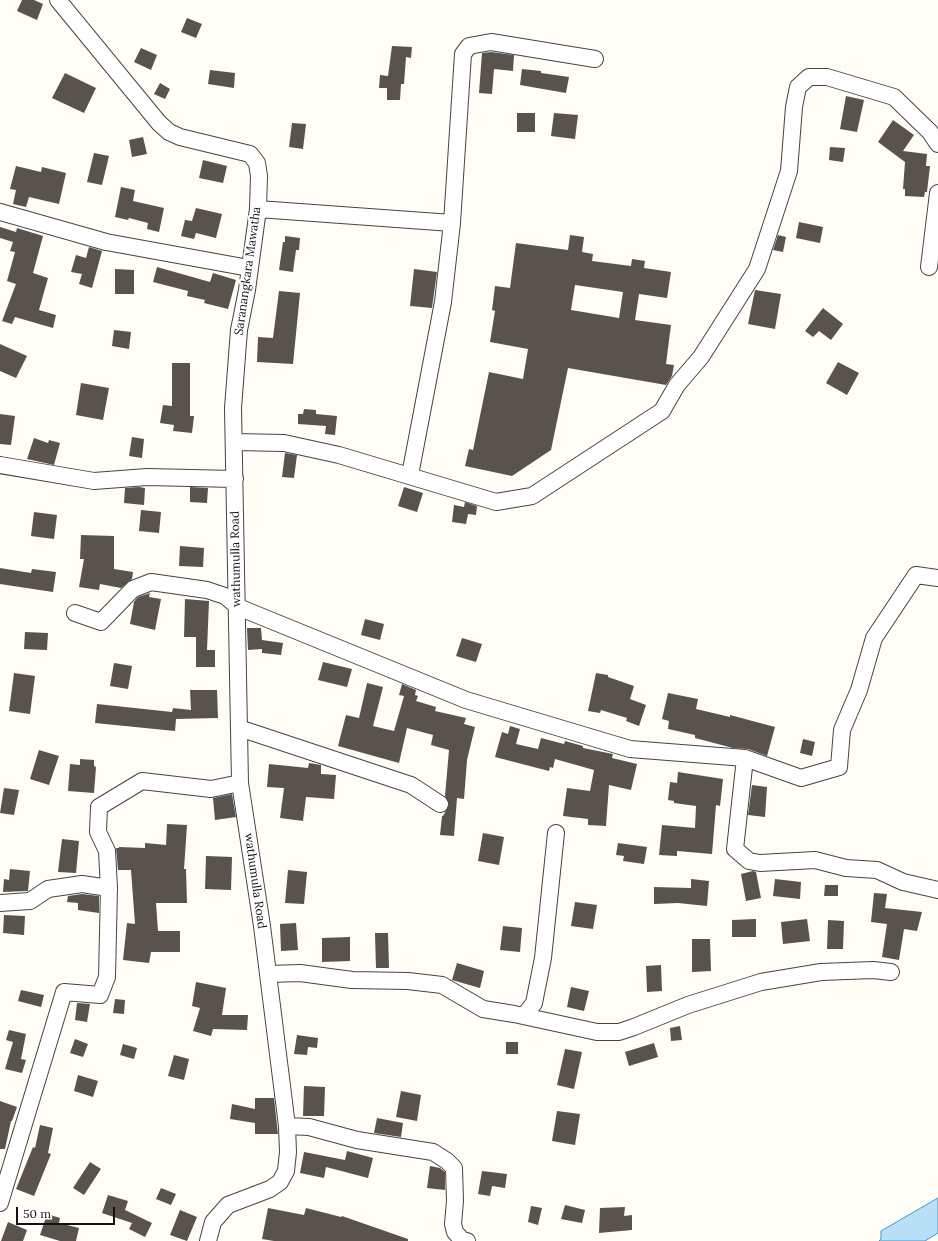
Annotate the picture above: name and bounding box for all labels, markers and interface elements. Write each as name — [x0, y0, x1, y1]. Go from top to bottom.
street label: Saranangkara Mawatha — [232, 206, 264, 336]
street label: wathumulla Road — [228, 511, 244, 607]
street label: wathumulla Road — [241, 832, 269, 930]
scale bar — [18, 1199, 117, 1225]
text: 50 m — [23, 1206, 51, 1221]

